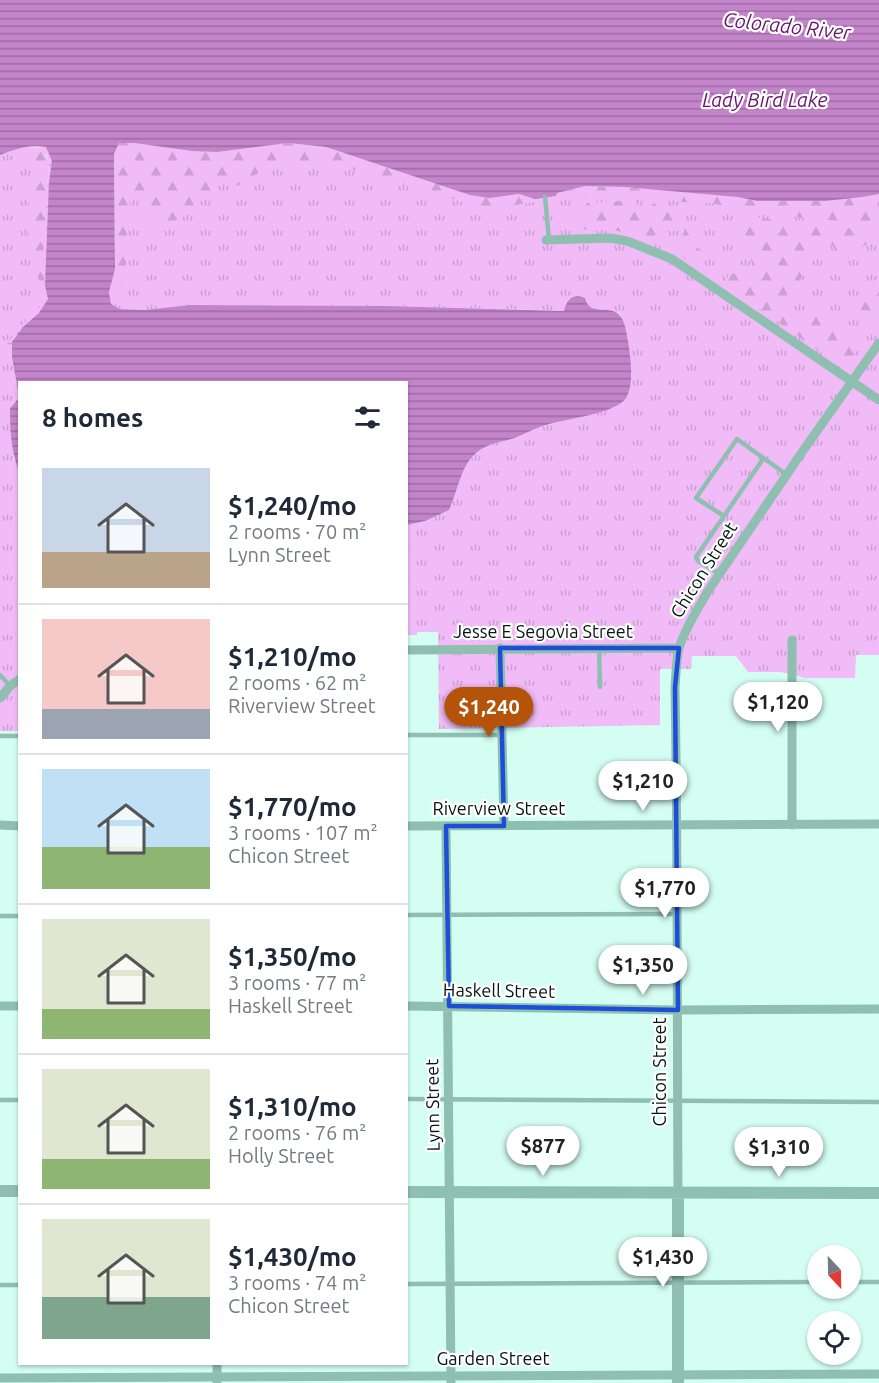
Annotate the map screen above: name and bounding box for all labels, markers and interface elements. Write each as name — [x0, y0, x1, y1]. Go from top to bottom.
water label: Colorado River — [722, 7, 853, 44]
water label: Lady Bird Lake — [702, 88, 828, 111]
icon: filters — [351, 401, 384, 434]
text: 8 homes — [42, 403, 143, 432]
text: $1,240/mo — [228, 491, 357, 520]
icon: home — [90, 492, 162, 564]
street label: Chicon Street — [666, 518, 741, 621]
text: 2 rooms · 70 m² — [228, 520, 366, 543]
text: Lynn Street — [228, 543, 331, 566]
street label: Jesse E Segovia Street — [453, 621, 633, 641]
text: $1,210/mo — [228, 642, 357, 671]
icon: home — [90, 643, 162, 715]
text: 2 rooms · 62 m² — [228, 671, 366, 694]
pin: $1,120 — [729, 682, 827, 733]
pin: $1,240 — [440, 687, 538, 738]
text: $1,120 — [747, 690, 809, 713]
text: Riverview Street — [228, 694, 376, 717]
text: $1,240 — [458, 695, 520, 718]
pin: $1,210 — [594, 761, 692, 812]
text: $1,210 — [612, 769, 674, 792]
text: $1,770/mo — [228, 792, 357, 821]
icon: home — [90, 793, 162, 865]
street label: Riverview Street — [433, 798, 565, 818]
text: 3 rooms · 107 m² — [228, 821, 378, 844]
text: Chicon Street — [228, 844, 349, 867]
pin: $1,770 — [616, 868, 714, 919]
text: $1,770 — [634, 876, 696, 899]
text: $1,350/mo — [228, 942, 357, 971]
icon: home — [90, 943, 162, 1015]
pin: $1,350 — [594, 945, 692, 996]
text: $1,350 — [612, 953, 674, 976]
text: 3 rooms · 77 m² — [228, 971, 366, 994]
street label: Haskell Street — [443, 979, 555, 1001]
text: Haskell Street — [228, 994, 353, 1017]
street label: Chicon Street — [649, 1017, 669, 1127]
street label: Lynn Street — [421, 1059, 443, 1151]
text: $1,310/mo — [228, 1092, 357, 1121]
icon: home — [90, 1093, 162, 1165]
text: 2 rooms · 76 m² — [228, 1121, 366, 1144]
pin: $877 — [507, 1126, 579, 1177]
pin: $1,310 — [730, 1127, 828, 1178]
text: $877 — [520, 1134, 566, 1157]
text: $1,310 — [748, 1135, 810, 1158]
text: Holly Street — [228, 1144, 334, 1167]
pin: $1,430 — [614, 1237, 712, 1288]
text: $1,430/mo — [228, 1242, 357, 1271]
icon: home — [90, 1243, 162, 1315]
text: $1,430 — [632, 1245, 694, 1268]
north arrow — [807, 1245, 861, 1299]
map controls — [807, 1245, 861, 1365]
text: 3 rooms · 74 m² — [228, 1271, 366, 1294]
text: Chicon Street — [228, 1294, 349, 1317]
button: locate — [807, 1311, 861, 1365]
street label: Garden Street — [436, 1348, 550, 1368]

